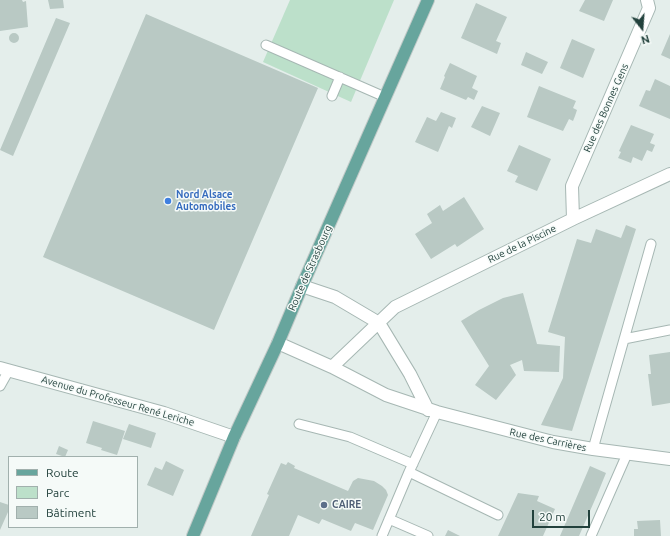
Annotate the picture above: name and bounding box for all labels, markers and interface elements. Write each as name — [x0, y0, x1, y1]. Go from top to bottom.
north arrow — [622, 8, 662, 48]
text: N — [640, 33, 651, 46]
street label: Rue des Bonnes Gens — [581, 62, 631, 154]
place label: Nord Alsace Automobiles — [176, 189, 236, 212]
marker: Nord Alsace Automobiles — [163, 196, 173, 206]
street label: Rue de la Piscine — [486, 222, 558, 266]
street label: Route de Strasbourg — [286, 223, 334, 313]
street label: Avenue du Professeur René Leriche — [40, 373, 196, 429]
street label: Rue des Carrières — [509, 426, 587, 454]
legend — [8, 456, 138, 528]
text: Route — [46, 466, 79, 479]
text: Parc — [46, 486, 69, 499]
place label: CAIRE — [332, 499, 361, 511]
marker: CAIRE — [319, 500, 329, 510]
scale bar — [534, 502, 592, 528]
text: Bâtiment — [46, 506, 96, 519]
text: 20 m — [539, 510, 566, 523]

